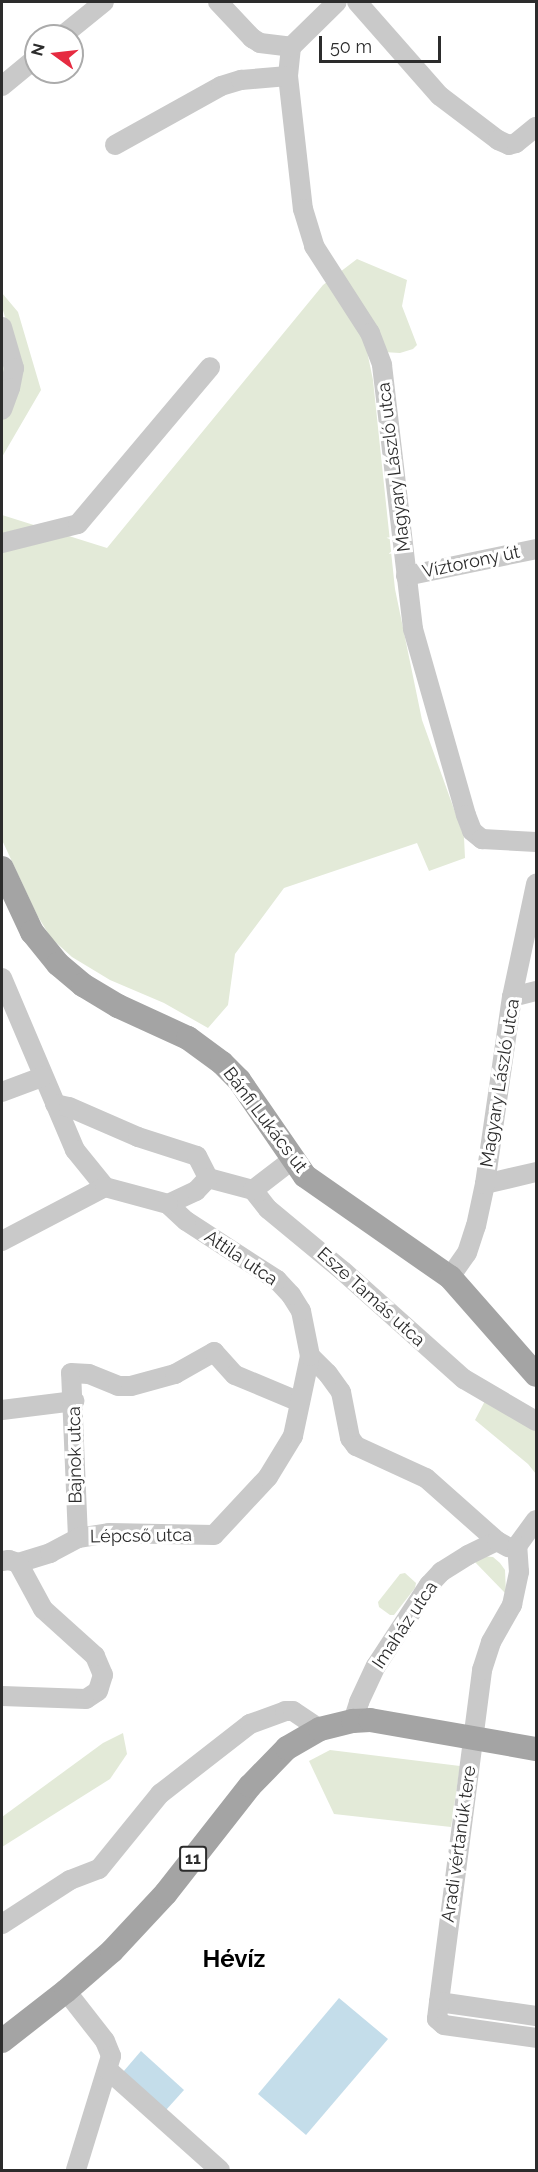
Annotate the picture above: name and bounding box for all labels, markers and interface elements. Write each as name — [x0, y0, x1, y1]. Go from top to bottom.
north arrow — [24, 24, 84, 84]
scale bar — [322, 24, 444, 62]
text: 50 m — [330, 36, 372, 57]
text: N — [27, 41, 49, 58]
street label: Magyary László utca — [373, 381, 415, 553]
street label: Víztorony út — [420, 541, 522, 583]
street label: Magyary László utca — [476, 997, 524, 1169]
street label: Bánfi Lukács út — [218, 1063, 312, 1177]
street label: Attila utca — [200, 1226, 282, 1290]
street label: Esze Tamás utca — [312, 1243, 430, 1351]
street label: Bajnok utca — [63, 1406, 87, 1504]
street label: Lépcső utca — [90, 1524, 192, 1548]
street label: Imaház utca — [368, 1577, 442, 1673]
street label: Aradi vértanúk tere — [437, 1764, 481, 1924]
road number: 11 — [178, 1846, 208, 1872]
district label: Hévíz — [203, 1945, 265, 1973]

